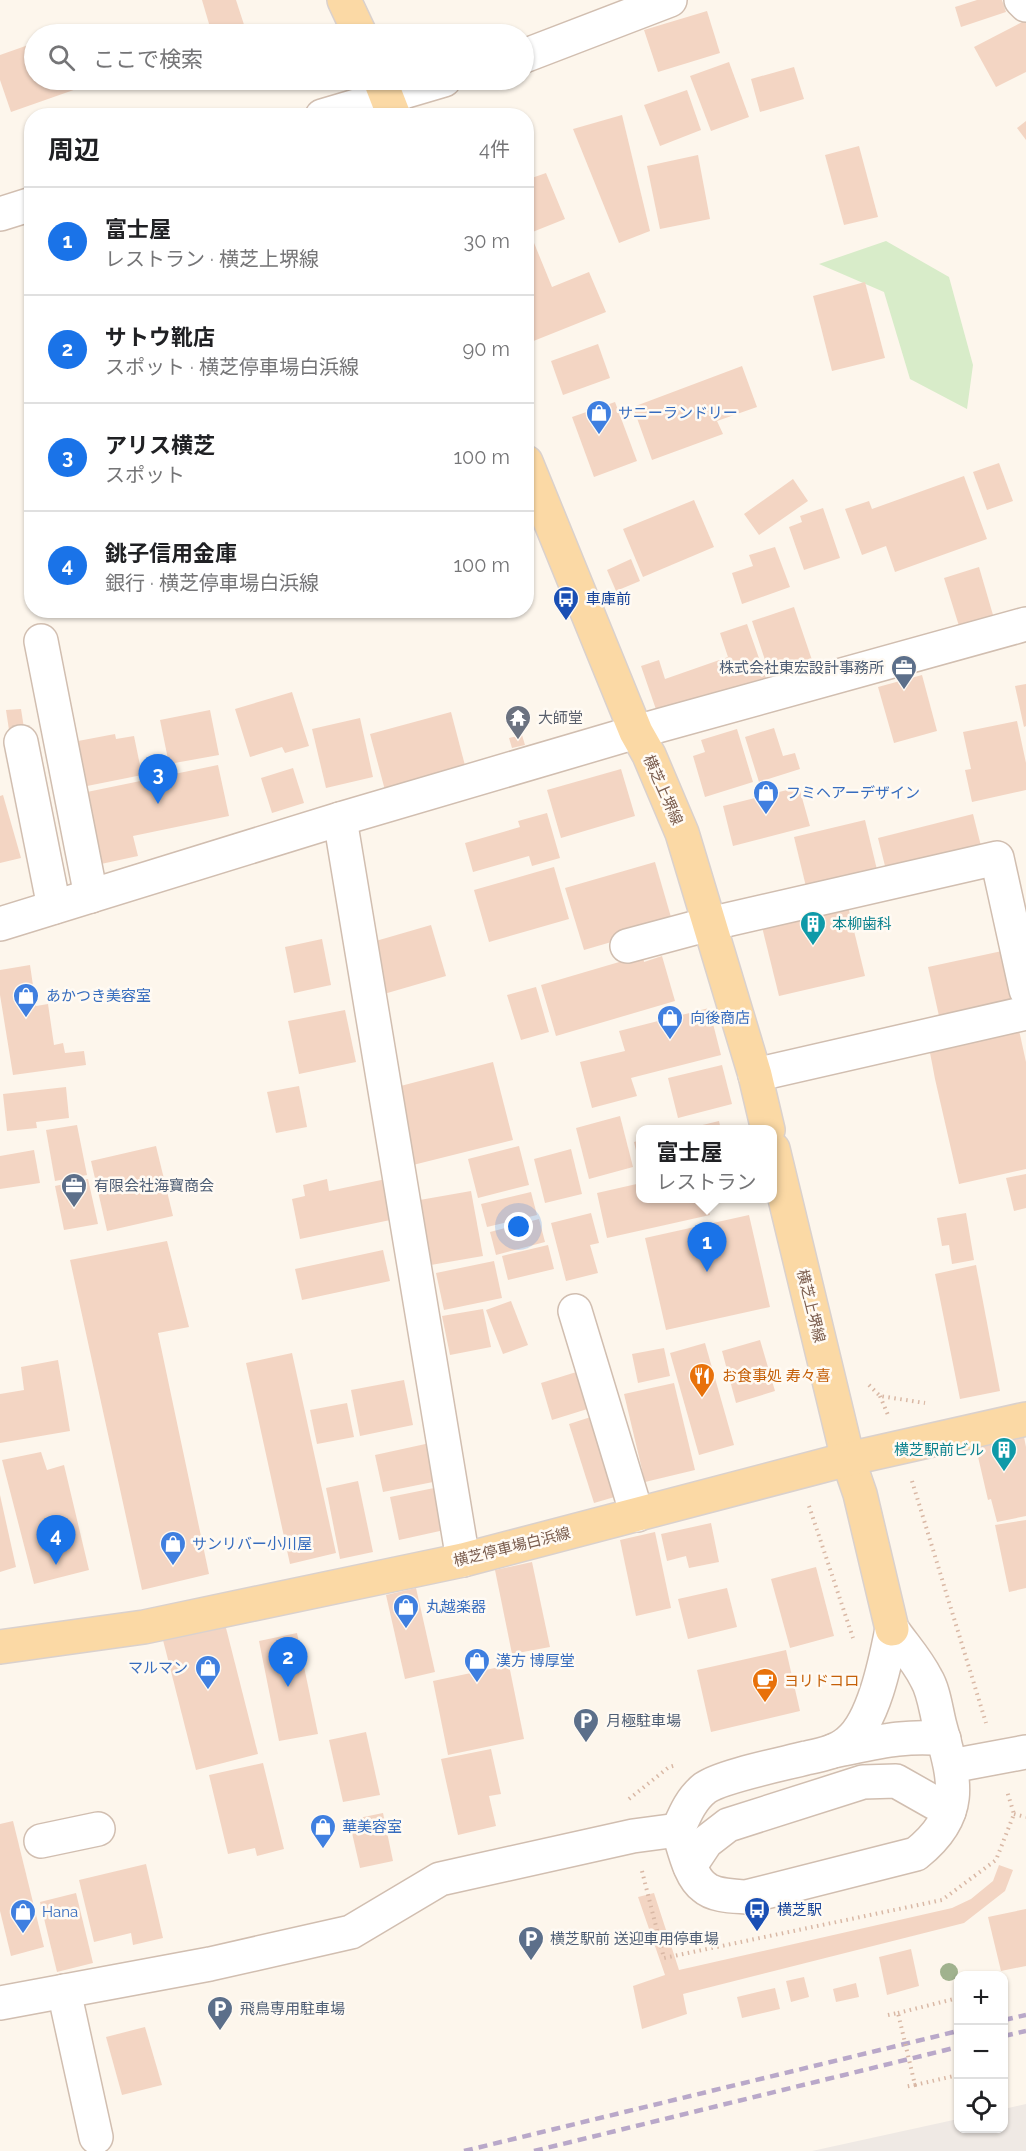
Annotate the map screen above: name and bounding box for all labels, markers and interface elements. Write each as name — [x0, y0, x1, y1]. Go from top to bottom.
search box — [24, 24, 534, 90]
icon: search — [45, 41, 78, 74]
text: ここで検索 — [93, 46, 203, 72]
text: 周辺 — [48, 135, 100, 165]
text: 4件 — [479, 137, 510, 161]
text: 富士屋 — [105, 216, 171, 242]
text: 1 — [63, 229, 72, 253]
text: 30 m — [464, 229, 510, 253]
text: レストラン · 横芝上堺線 — [105, 247, 319, 271]
text: サトウ靴店 — [105, 324, 215, 350]
text: 2 — [62, 337, 73, 361]
text: 90 m — [463, 337, 510, 361]
text: スポット · 横芝停車場白浜線 — [105, 355, 359, 379]
shop icon: サニーランドリー — [584, 398, 614, 436]
place label: サニーランドリー — [618, 404, 738, 422]
text: アリス横芝 — [105, 432, 215, 458]
text: 3 — [62, 445, 73, 469]
text: 100 m — [453, 445, 510, 469]
text: スポット — [105, 463, 185, 487]
text: 銚子信用金庫 — [105, 540, 237, 566]
text: 4 — [62, 553, 73, 577]
text: 100 m — [453, 553, 510, 577]
text: 銀行 · 横芝停車場白浜線 — [105, 571, 319, 595]
bus stop icon: 車庫前 — [551, 584, 581, 622]
place label: 車庫前 — [586, 590, 631, 608]
office icon: 株式会社東宏設計事務所 — [889, 653, 919, 691]
place label: 株式会社東宏設計事務所 — [719, 659, 884, 677]
temple icon: 大師堂 — [503, 703, 533, 741]
place label: 大師堂 — [538, 709, 583, 727]
street label: 横芝上堺線 — [640, 752, 686, 828]
pin: 3 — [138, 754, 178, 804]
shop icon: フミヘアーデザイン — [751, 778, 781, 816]
place label: フミヘアーデザイン — [786, 784, 920, 802]
building icon: 本柳歯科 — [798, 909, 828, 947]
place label: 本柳歯科 — [832, 915, 892, 933]
shop icon: あかつき美容室 — [11, 981, 41, 1019]
place label: あかつき美容室 — [46, 987, 151, 1005]
shop icon: 向後商店 — [655, 1003, 685, 1041]
place label: 向後商店 — [690, 1009, 750, 1027]
popup — [636, 1125, 777, 1203]
text: 富士屋 — [657, 1139, 723, 1165]
text: レストラン — [657, 1170, 757, 1194]
office icon: 有限会社海寶商会 — [59, 1171, 89, 1209]
place label: 有限会社海寶商会 — [94, 1177, 214, 1195]
your location — [504, 1212, 533, 1241]
pin: 1 — [688, 1222, 726, 1272]
street label: 横芝上堺線 — [793, 1267, 829, 1345]
restaurant icon: お食事処 寿々喜 — [687, 1361, 717, 1399]
place label: お食事処 寿々喜 — [722, 1367, 831, 1385]
building icon: 横芝駅前ビル — [989, 1435, 1019, 1473]
place label: 横芝駅前ビル — [894, 1441, 984, 1459]
pin: 4 — [36, 1516, 76, 1565]
street label: 横芝停車場白浜線 — [452, 1524, 572, 1570]
shop icon: サンリバー小川屋 — [158, 1529, 188, 1567]
place label: サンリバー小川屋 — [192, 1535, 312, 1553]
shop icon: 丸越楽器 — [391, 1592, 421, 1630]
place label: 丸越楽器 — [426, 1598, 486, 1616]
pin: 2 — [268, 1638, 308, 1687]
shop icon: 漢方 博厚堂 — [462, 1646, 492, 1684]
place label: 漢方 博厚堂 — [496, 1652, 575, 1670]
shop icon: マルマン — [193, 1653, 223, 1691]
place label: マルマン — [128, 1659, 188, 1677]
cafe icon: ヨリドコロ — [750, 1666, 780, 1704]
place label: ヨリドコロ — [784, 1672, 859, 1690]
parking icon: 月極駐車場 — [571, 1706, 601, 1744]
place label: 月極駐車場 — [606, 1712, 681, 1730]
shop icon: 華美容室 — [308, 1812, 338, 1850]
place label: 華美容室 — [342, 1818, 402, 1836]
bus stop icon: 横芝駅 — [742, 1895, 772, 1933]
shop icon: Hana — [8, 1897, 38, 1935]
place label: 横芝駅 — [777, 1901, 822, 1919]
place label: Hana — [42, 1903, 78, 1921]
parking icon: 横芝駅前 送迎車用停車場 — [516, 1924, 546, 1962]
place label: 横芝駅前 送迎車用停車場 — [550, 1930, 719, 1948]
map controls — [954, 1971, 1008, 2133]
button: + — [954, 1971, 1008, 2025]
parking icon: 飛鳥専用駐車場 — [205, 1994, 235, 2032]
place label: 飛鳥専用駐車場 — [240, 2000, 345, 2018]
button: − — [954, 2025, 1008, 2079]
button: locate — [954, 2079, 1008, 2133]

